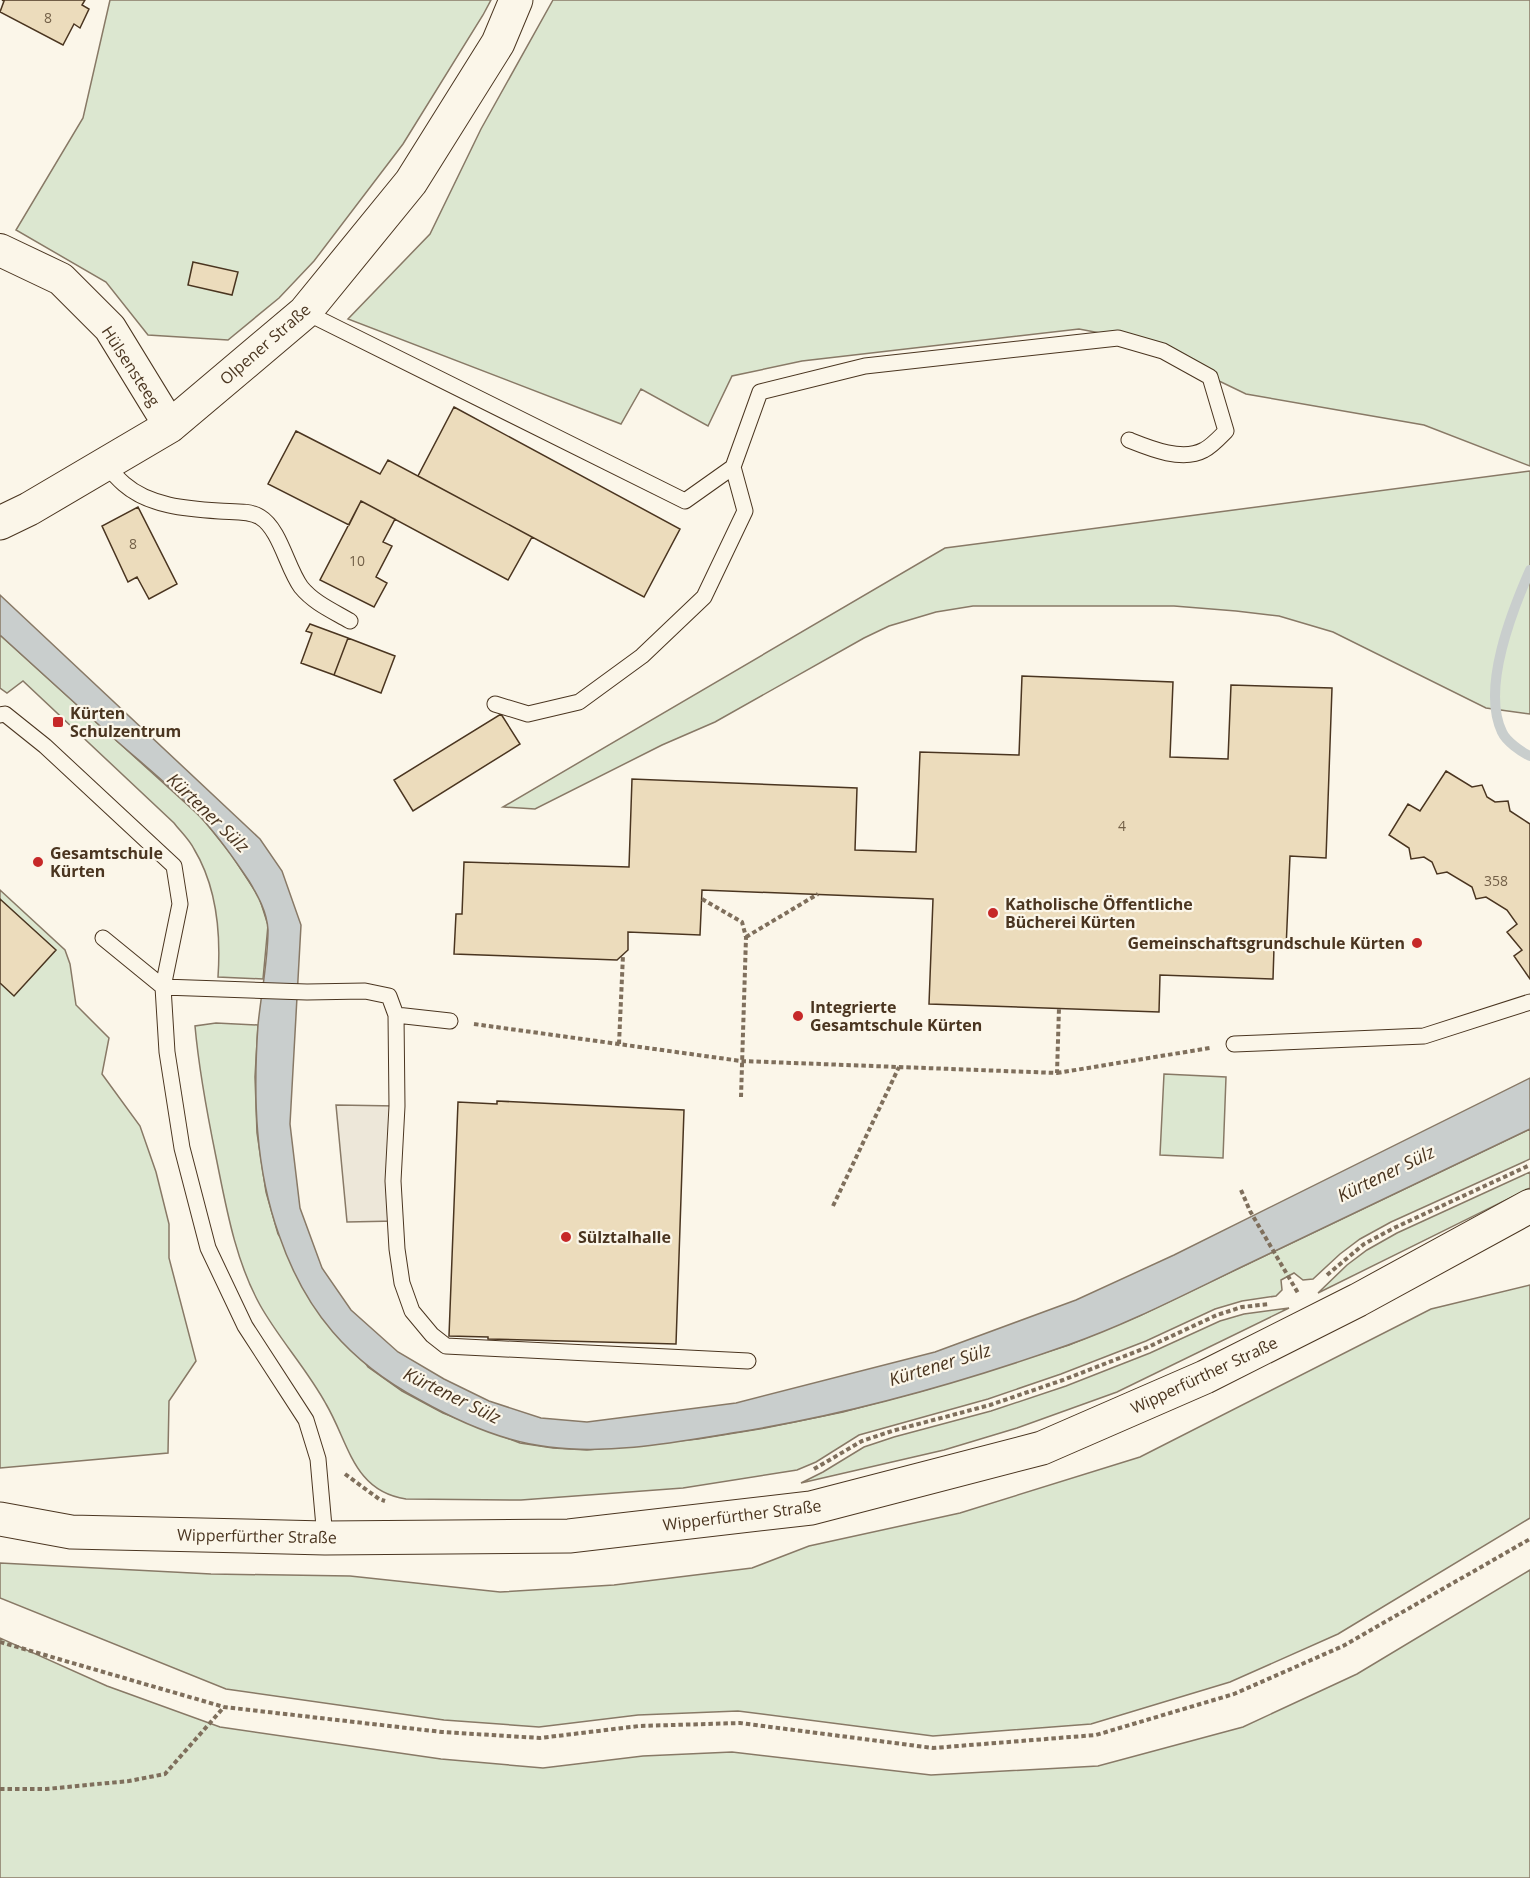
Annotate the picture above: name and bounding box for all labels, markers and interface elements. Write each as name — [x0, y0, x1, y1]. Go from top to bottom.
house number: 8 — [44, 8, 52, 27]
street label: Olpener Straße — [215, 298, 315, 390]
street label: Hülsensteeg — [97, 321, 165, 411]
house number: 8 — [129, 534, 137, 553]
house number: 10 — [349, 551, 365, 570]
place label: Kürten Schulzentrum — [70, 702, 181, 742]
marker: Kürten Schulzentrum — [51, 715, 65, 729]
water label: Kürtener Sülz — [162, 767, 255, 858]
house number: 4 — [1118, 816, 1126, 835]
place label: Gesamtschule Kürten — [50, 842, 163, 882]
marker: Gesamtschule Kürten — [31, 855, 45, 869]
house number: 358 — [1484, 871, 1508, 890]
place label: Katholische Öffentliche Bücherei Kürten — [1005, 893, 1193, 933]
marker: Katholische Öffentliche Bücherei Kürten — [986, 906, 1000, 920]
place label: Gemeinschaftsgrundschule Kürten — [1127, 932, 1405, 954]
marker: Gemeinschaftsgrundschule Kürten — [1410, 936, 1424, 950]
place label: Integrierte Gesamtschule Kürten — [810, 996, 982, 1036]
marker: Integrierte Gesamtschule Kürten — [791, 1009, 805, 1023]
water label: Kürtener Sülz — [1333, 1139, 1438, 1207]
place label: Sülztalhalle — [578, 1226, 671, 1248]
marker: Sülztalhalle — [559, 1230, 573, 1244]
street label: Wipperfürther Straße — [1127, 1331, 1281, 1419]
water label: Kürtener Sülz — [886, 1337, 994, 1391]
water label: Kürtener Sülz — [400, 1361, 505, 1429]
street label: Wipperfürther Straße — [661, 1494, 823, 1536]
street label: Wipperfürther Straße — [177, 1524, 337, 1548]

